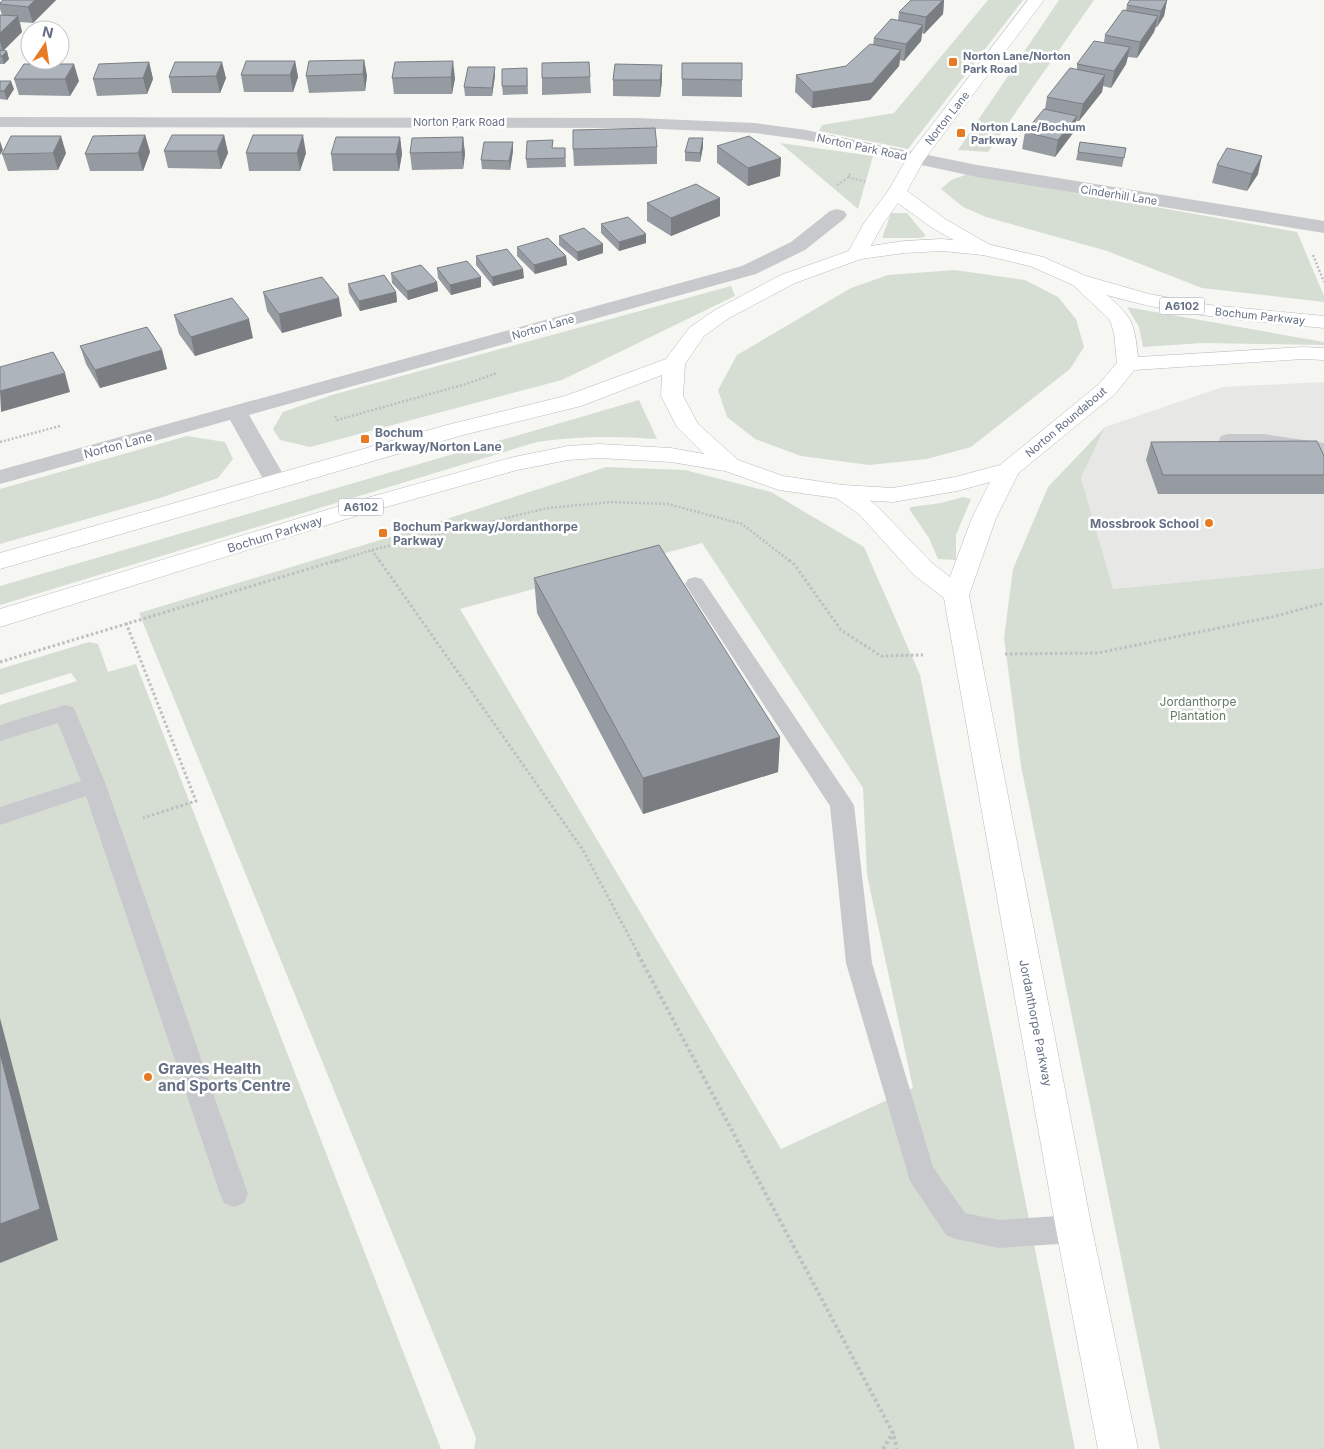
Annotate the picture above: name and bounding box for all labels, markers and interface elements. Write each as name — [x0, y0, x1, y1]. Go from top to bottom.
north arrow — [20, 20, 70, 70]
text: N — [41, 22, 55, 41]
place label: Norton Lane/Norton Park Road — [963, 49, 1071, 76]
marker: Norton Lane/Norton Park Road — [947, 56, 959, 68]
street label: Norton Lane — [922, 88, 972, 148]
street label: Norton Park Road — [413, 115, 505, 129]
place label: Norton Lane/Bochum Parkway — [971, 120, 1085, 147]
marker: Norton Lane/Bochum Parkway — [955, 127, 967, 139]
street label: Norton Park Road — [816, 131, 908, 163]
street label: Cinderhill Lane — [1080, 182, 1158, 208]
road number: A6102 — [1160, 298, 1204, 314]
street label: Bochum Parkway — [1214, 304, 1306, 328]
street label: Norton Lane — [510, 311, 576, 343]
street label: Norton Roundabout — [1023, 384, 1110, 460]
place label: Bochum Parkway/Norton Lane — [375, 425, 502, 454]
street label: Norton Lane — [82, 429, 154, 461]
marker: Bochum Parkway/Norton Lane — [359, 433, 371, 445]
road number: A6102 — [338, 498, 384, 516]
street label: Bochum Parkway — [226, 512, 325, 556]
place label: Mossbrook School — [1090, 516, 1199, 531]
marker: Mossbrook School — [1203, 517, 1215, 529]
place label: Bochum Parkway/Jordanthorpe Parkway — [393, 519, 578, 548]
marker: Bochum Parkway/Jordanthorpe Parkway — [377, 527, 389, 539]
park label: Jordanthorpe Plantation — [1160, 694, 1236, 723]
street label: Jordanthorpe Parkway — [1016, 958, 1056, 1088]
place label: Graves Health and Sports Centre — [158, 1059, 291, 1095]
marker: Graves Health and Sports Centre — [142, 1071, 154, 1083]

